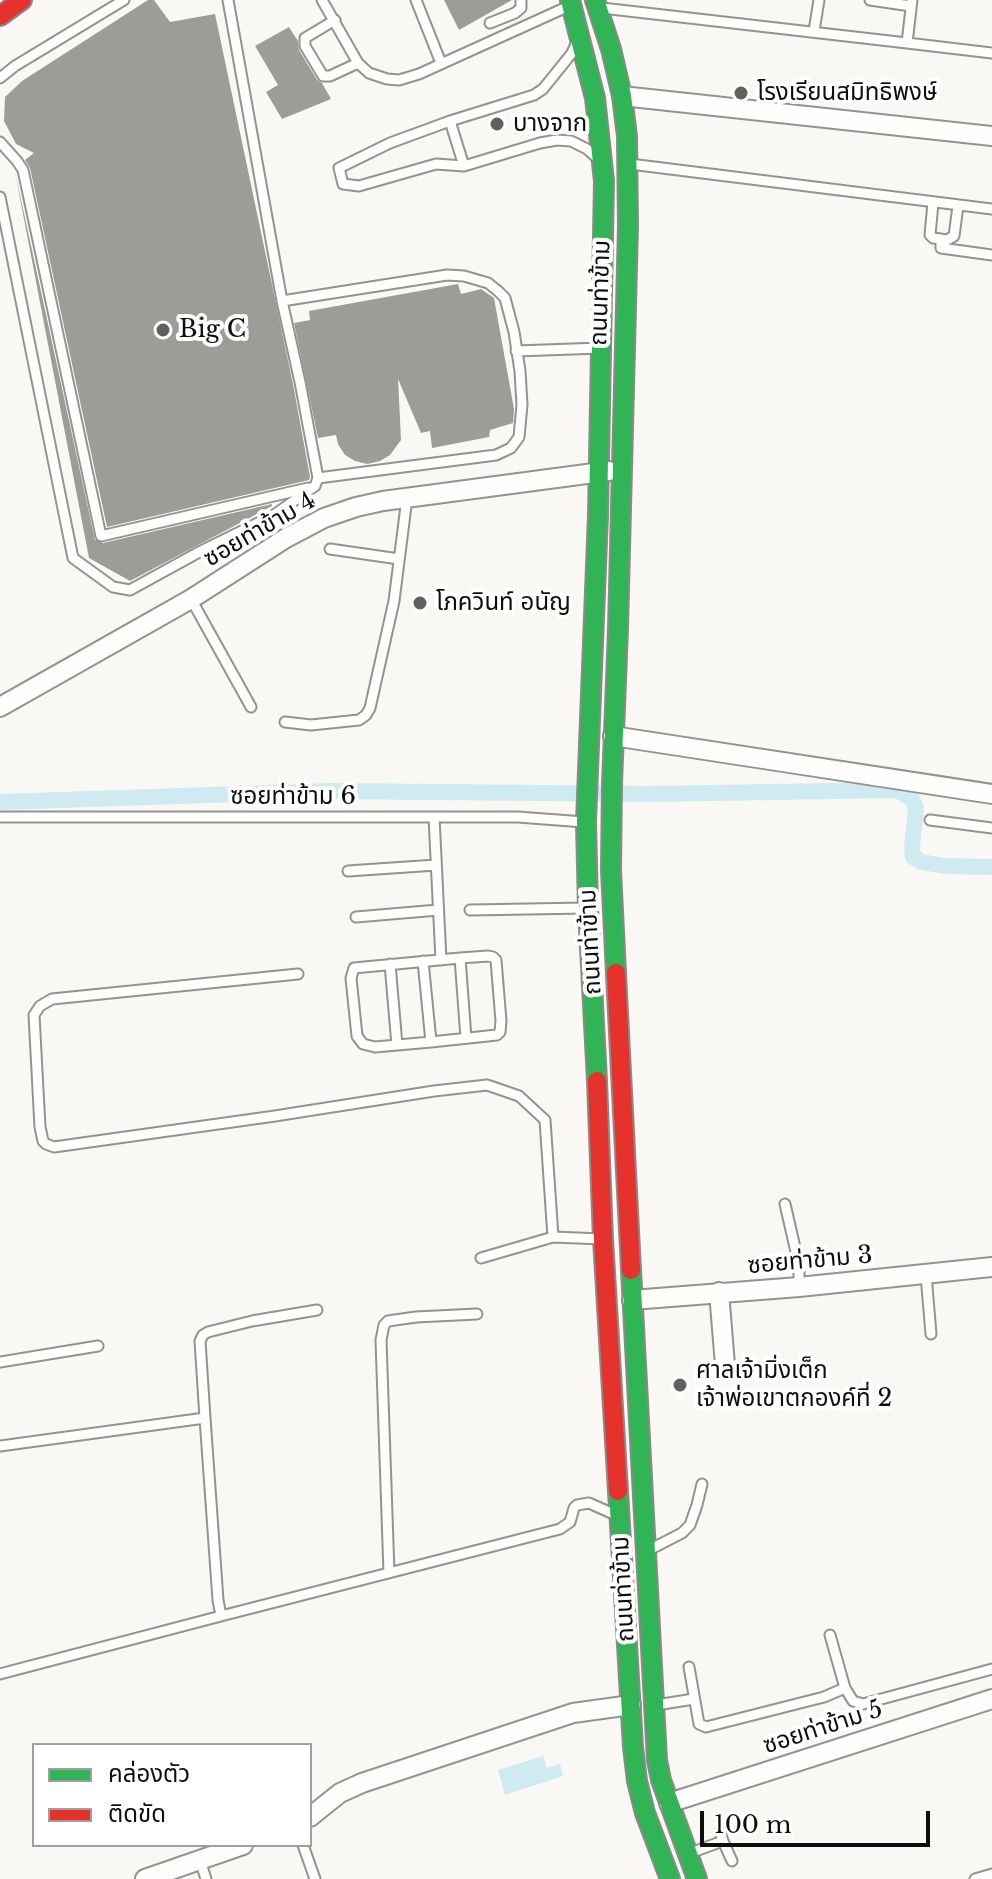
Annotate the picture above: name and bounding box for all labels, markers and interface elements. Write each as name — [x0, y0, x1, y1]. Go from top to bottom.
place label: โรงเรียนสมิทธิพงษ์ — [757, 79, 937, 107]
marker: โรงเรียนสมิทธิพงษ์ — [732, 84, 750, 102]
place label: บางจาก — [513, 110, 587, 138]
marker: บางจาก — [488, 115, 506, 133]
street label: ถนนท่าข้าม — [585, 240, 617, 346]
place label: Big C — [179, 316, 246, 344]
marker: Big C — [154, 321, 172, 339]
street label: ซอยท่าข้าม 4 — [199, 486, 321, 574]
place label: โภควินท์ อนัญ — [436, 589, 571, 617]
marker: โภควินท์ อนัญ — [411, 594, 429, 612]
street label: ซอยท่าข้าม 6 — [230, 783, 356, 811]
street label: ถนนท่าข้าม — [574, 888, 608, 996]
street label: ซอยท่าข้าม 3 — [746, 1241, 874, 1281]
place label: ศาลเจ้ามิ่งเต็ก เจ้าพ่อเขาตกองค์ที่ 2 — [696, 1357, 892, 1413]
marker: ศาลเจ้ามิ่งเต็ก เจ้าพ่อเขาตกองค์ที่ 2 — [671, 1376, 689, 1394]
street label: ถนนท่าข้าม — [607, 1535, 641, 1643]
street label: ซอยท่าข้าม 5 — [760, 1695, 886, 1761]
legend — [32, 1743, 312, 1847]
text: คล่องตัว — [108, 1759, 190, 1788]
scale bar — [704, 1795, 934, 1845]
text: ติดขัด — [108, 1799, 166, 1828]
text: 100 m — [714, 1810, 792, 1839]

